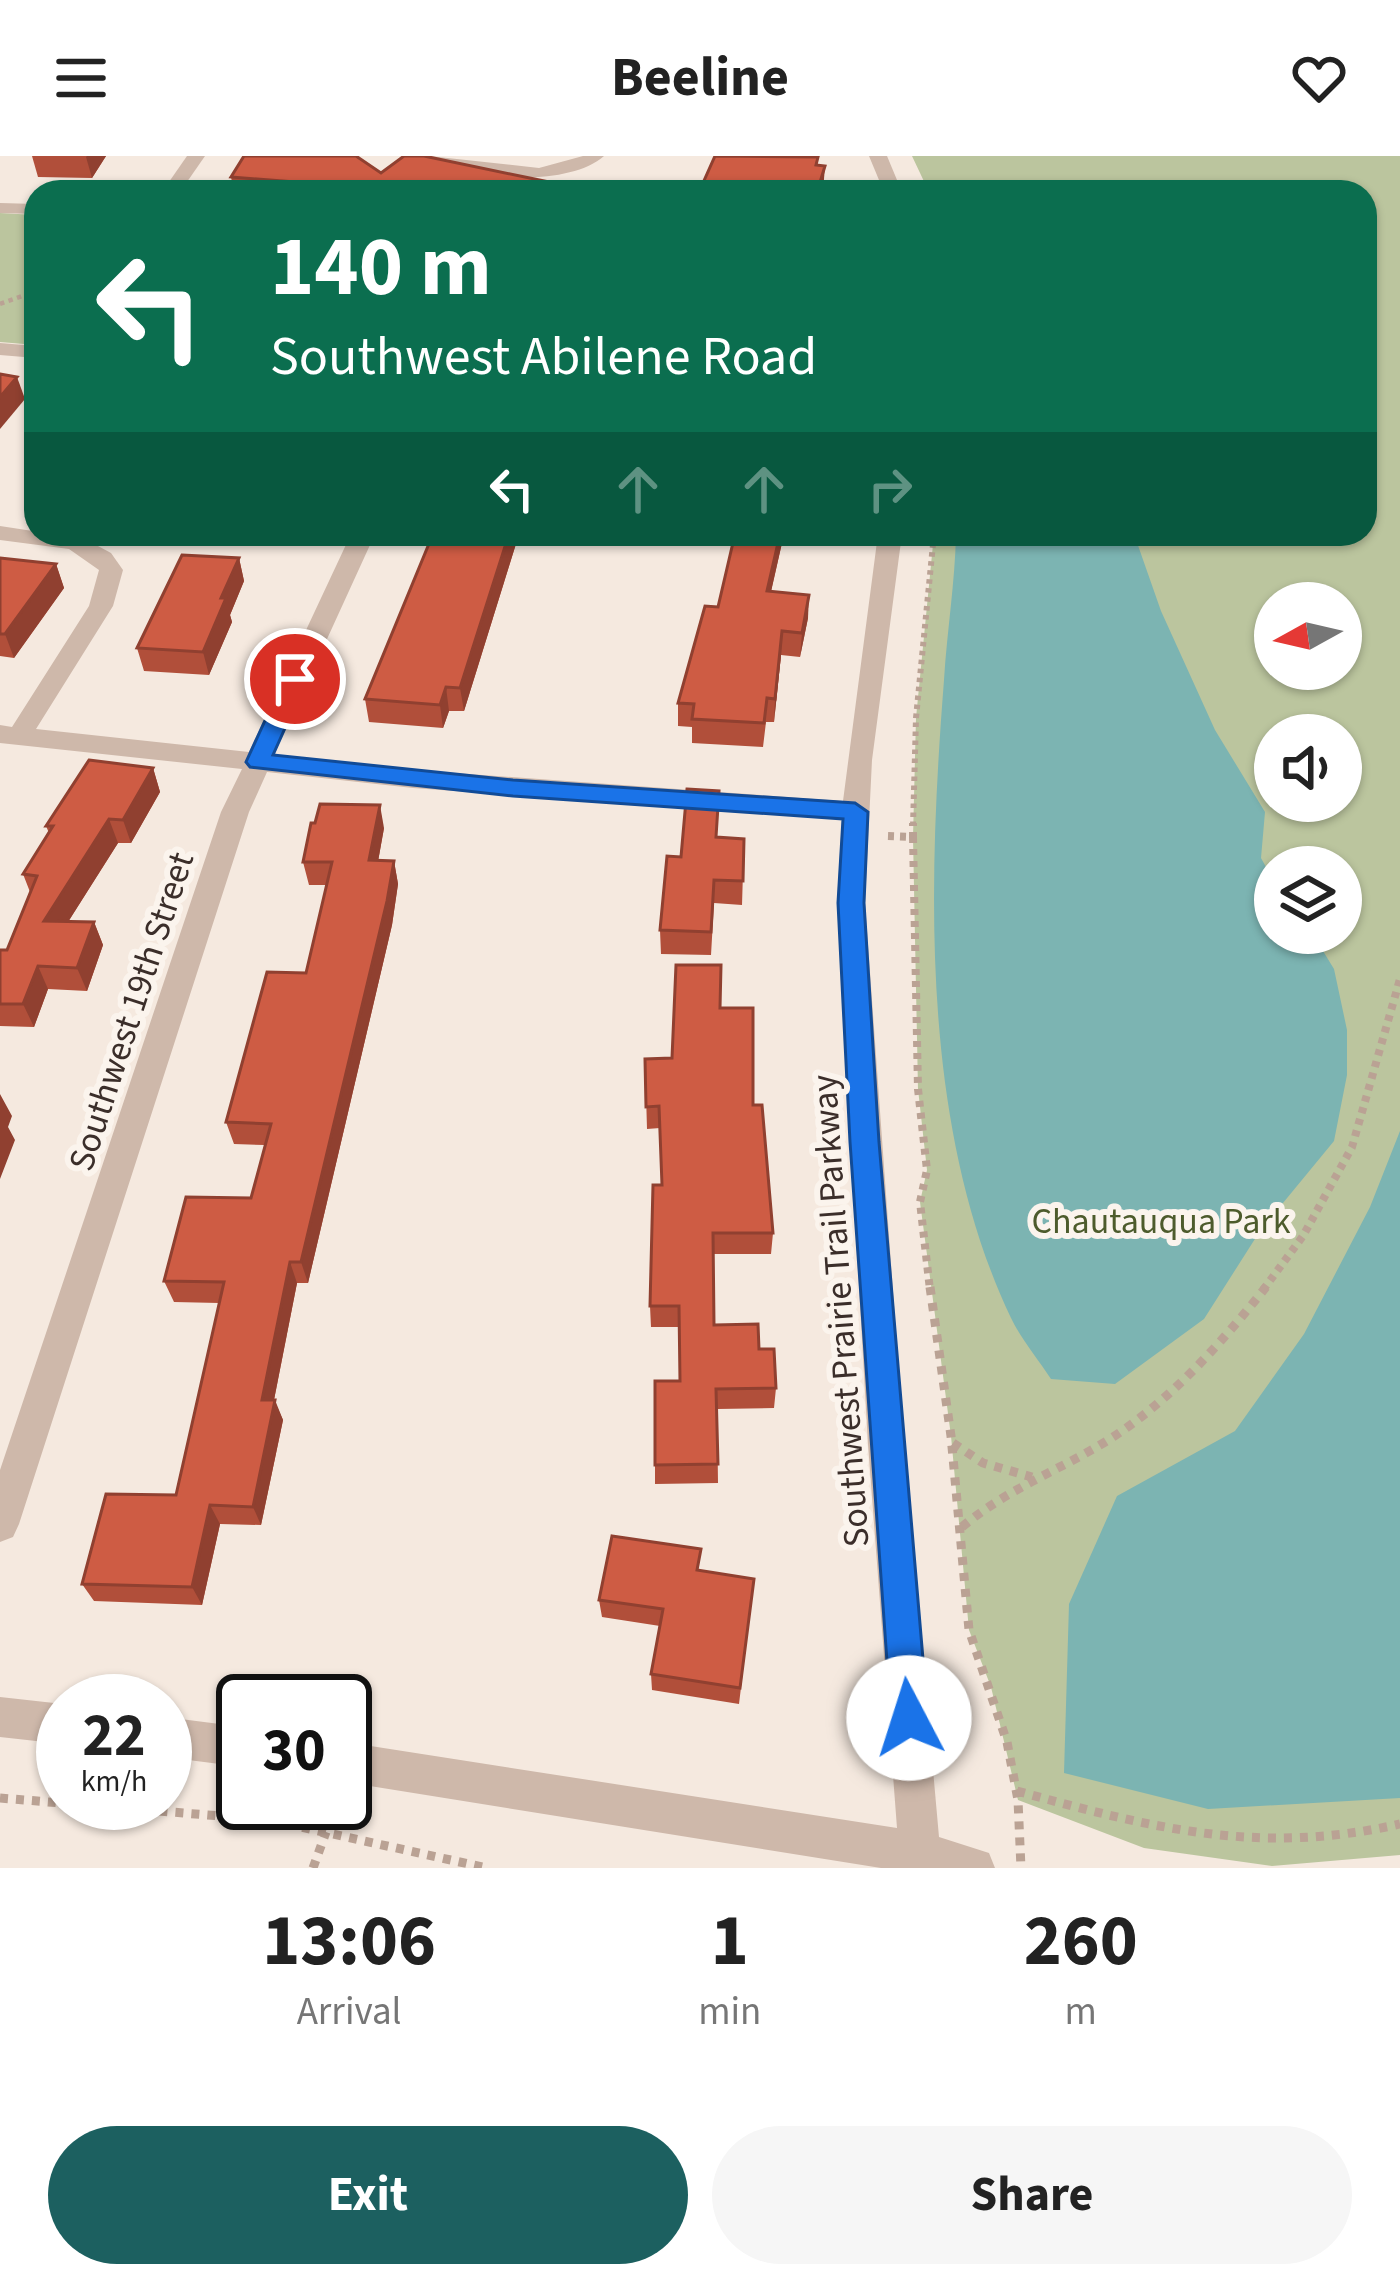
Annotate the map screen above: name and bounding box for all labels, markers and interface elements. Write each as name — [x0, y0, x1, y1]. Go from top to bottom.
text: Beeline — [611, 40, 789, 117]
icon: menu — [48, 45, 114, 111]
icon: heart — [1286, 45, 1352, 111]
text: 140 m — [270, 208, 492, 328]
icon: left — [72, 228, 228, 384]
text: Southwest Abilene Road — [270, 319, 817, 396]
icon: left — [479, 456, 545, 522]
icon: ahead — [605, 456, 671, 522]
icon: ahead — [731, 456, 797, 522]
icon: right — [857, 456, 923, 522]
north arrow — [1254, 582, 1362, 690]
map controls — [1254, 582, 1362, 954]
pin — [244, 628, 346, 730]
icon: arrive — [262, 646, 328, 712]
button: sound — [1254, 714, 1362, 822]
street label: Southwest 19th Street — [56, 846, 207, 1177]
button: layers — [1254, 846, 1362, 954]
street label: Southwest Prairie Trail Parkway — [799, 1073, 882, 1549]
park label: Chautauqua Park — [1031, 1196, 1291, 1247]
position arrow — [846, 1655, 972, 1781]
speed limit sign: 30 — [216, 1674, 372, 1830]
text: 22 — [82, 1694, 146, 1779]
text: km/h — [81, 1760, 147, 1803]
text: 13:06 — [262, 1890, 436, 1993]
text: 1 — [711, 1890, 749, 1993]
text: 260 — [1024, 1890, 1138, 1993]
text: Arrival — [297, 1984, 402, 2040]
text: min — [698, 1984, 761, 2040]
text: m — [1065, 1984, 1097, 2040]
button: Exit — [48, 2126, 688, 2264]
button: Share — [712, 2126, 1352, 2264]

